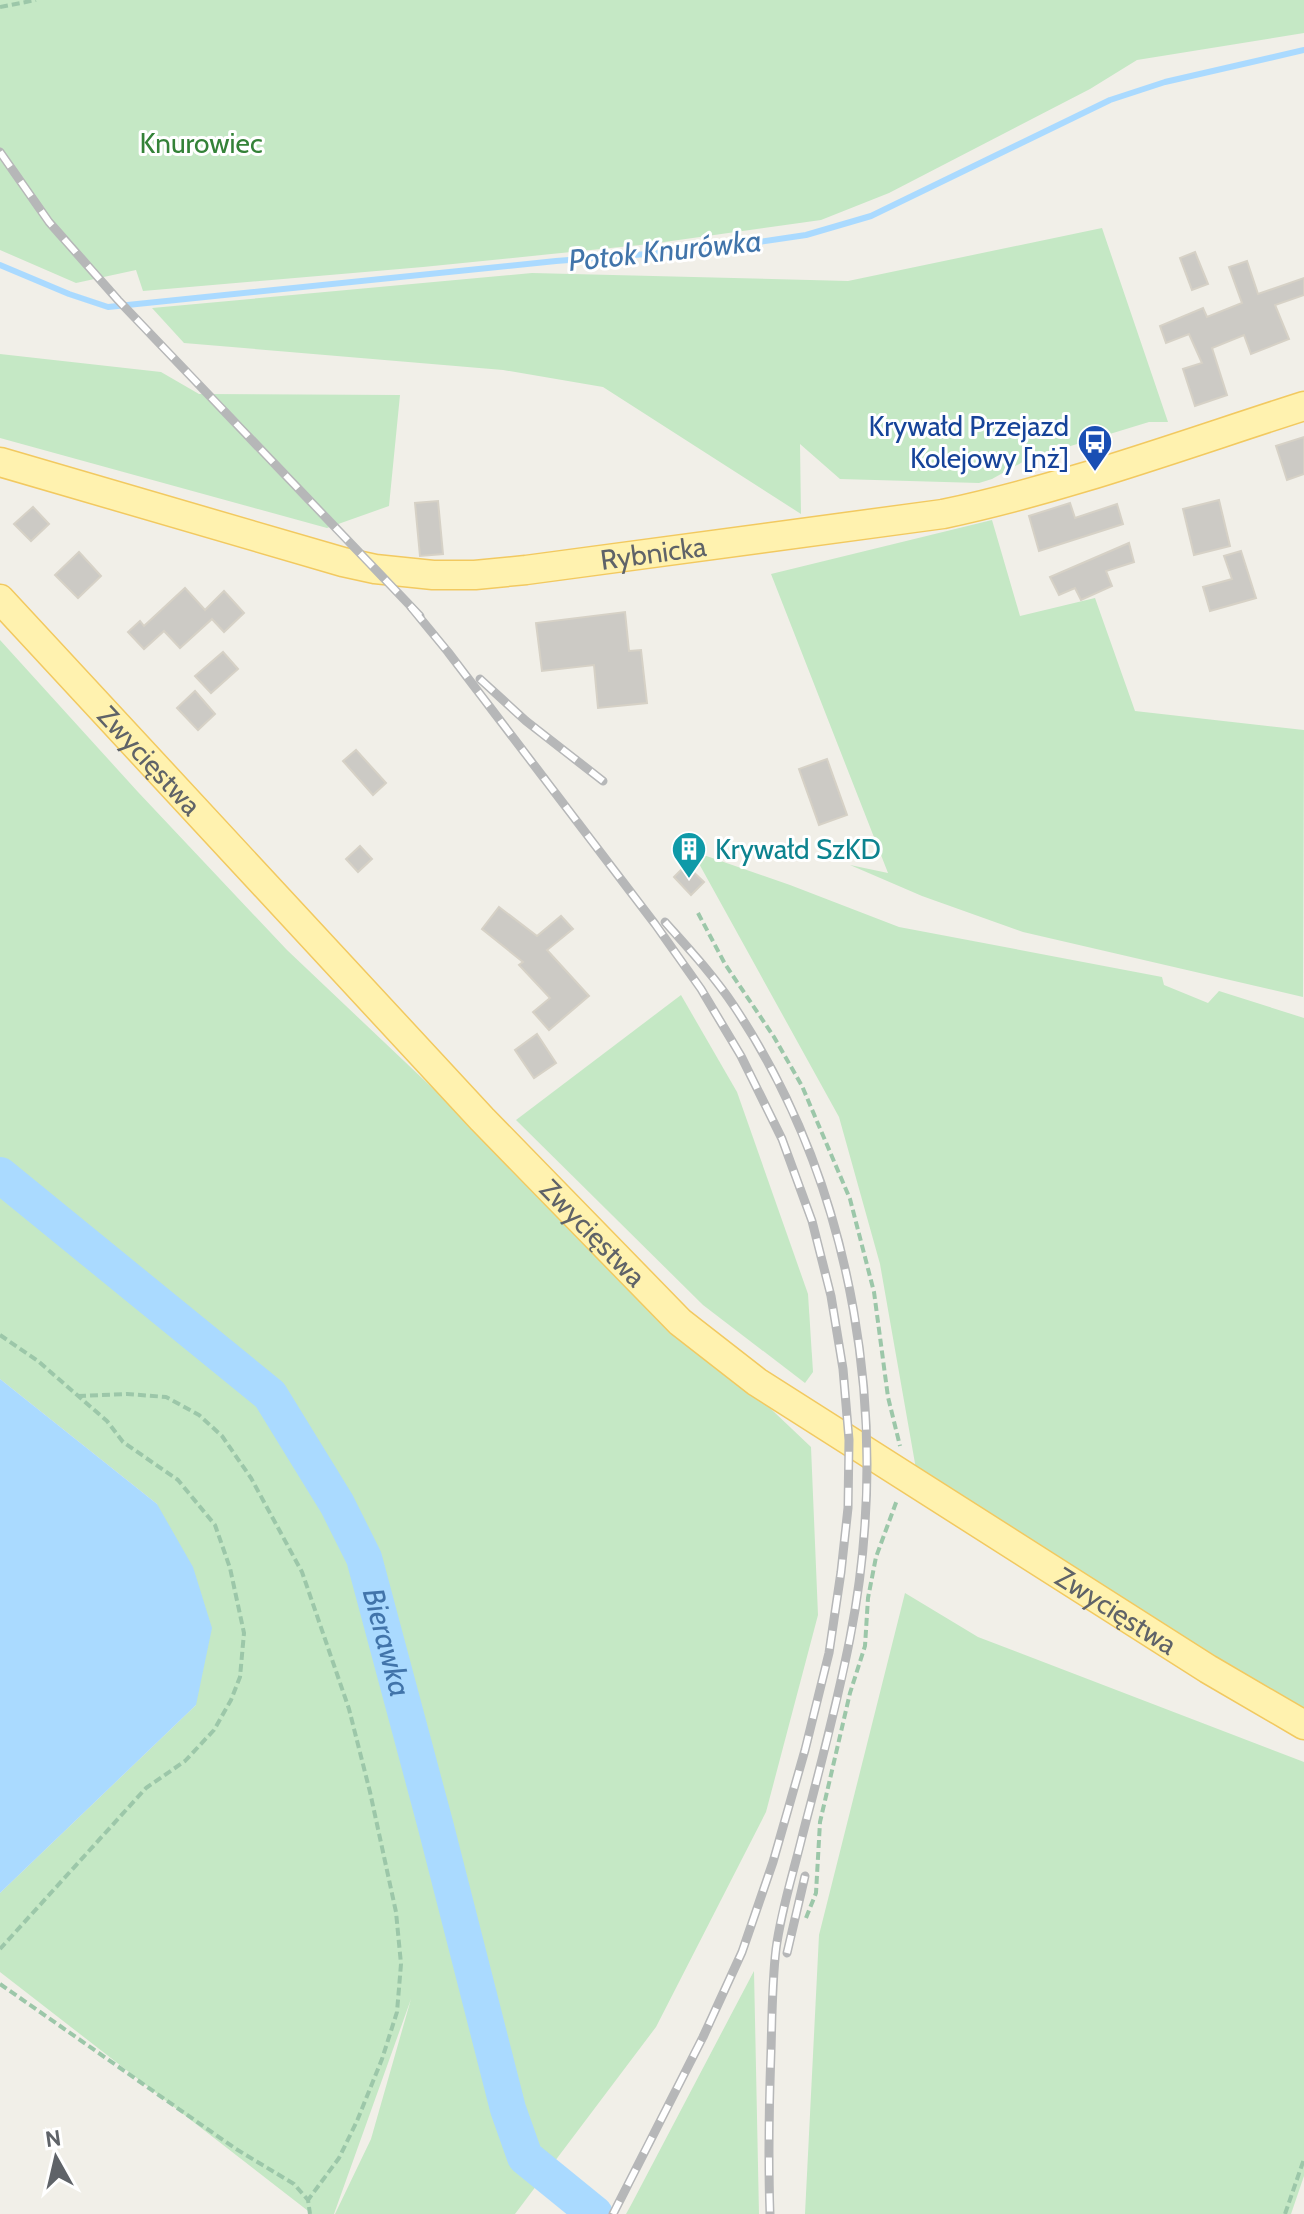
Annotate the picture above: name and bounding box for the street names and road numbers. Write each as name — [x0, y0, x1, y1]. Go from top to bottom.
street label: Rybnicka — [598, 529, 709, 577]
street label: Zwycięstwa — [91, 699, 209, 822]
street label: Zwycięstwa — [533, 1172, 653, 1294]
street label: Zwycięstwa — [1049, 1560, 1184, 1662]

